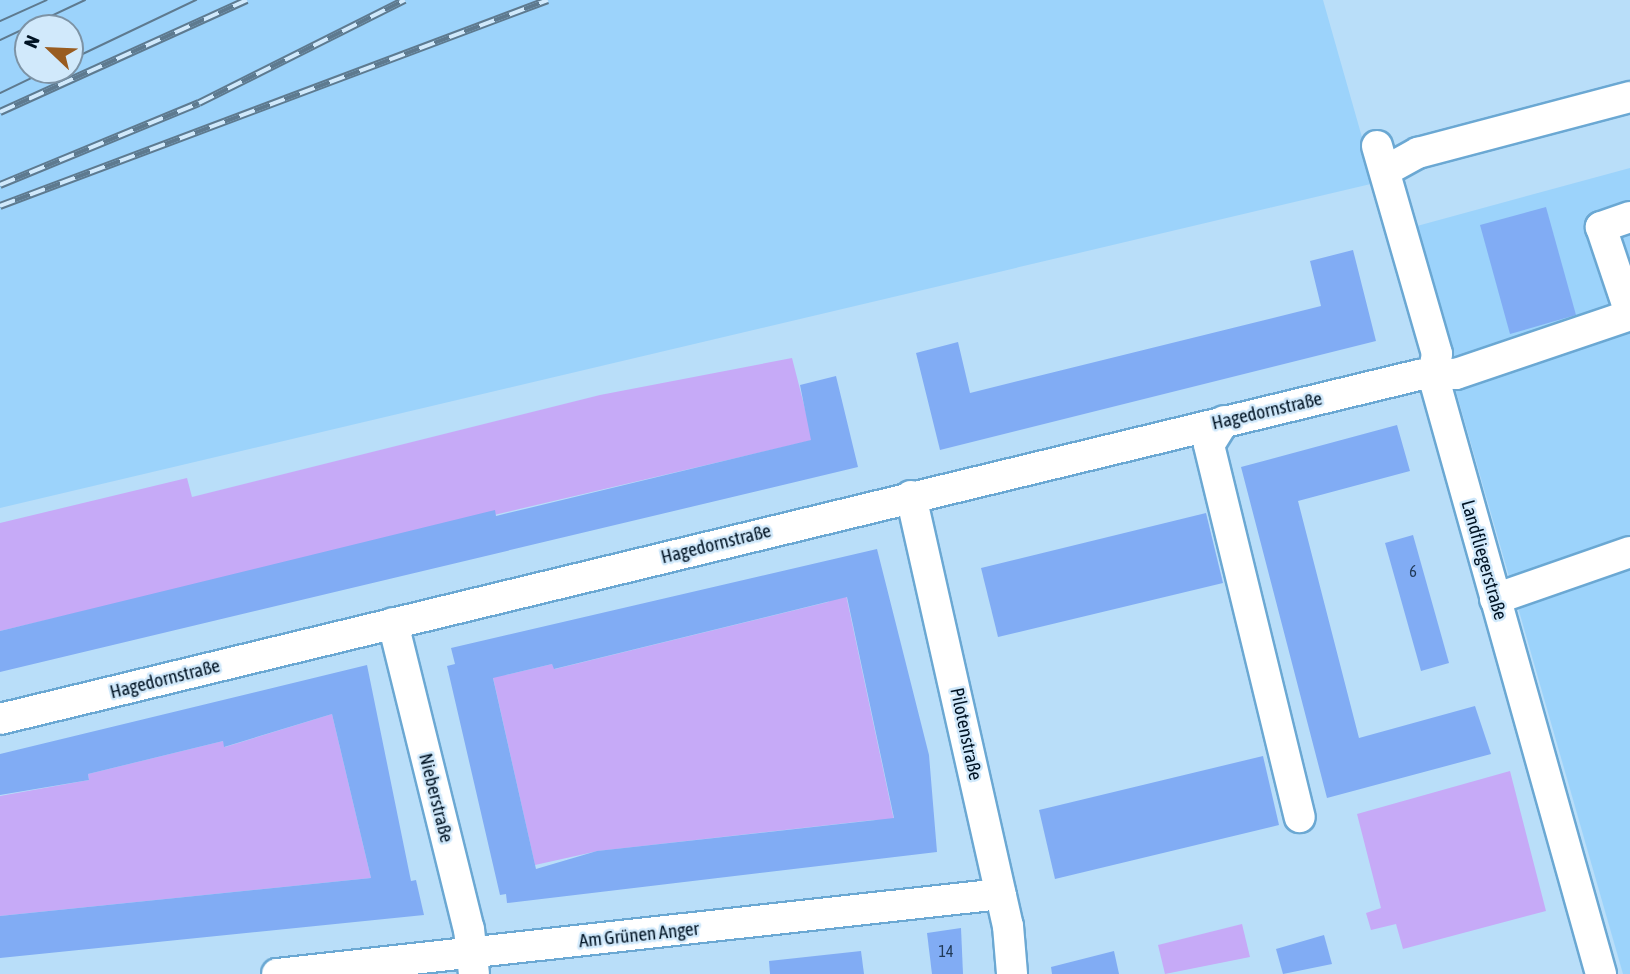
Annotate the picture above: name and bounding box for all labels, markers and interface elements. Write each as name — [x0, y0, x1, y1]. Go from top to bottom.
north arrow — [14, 14, 84, 84]
text: N — [19, 32, 44, 51]
street label: Hagedornstraße — [1210, 387, 1324, 435]
street label: Landfliegerstraße — [1456, 497, 1512, 623]
street label: Hagedornstraße — [659, 519, 773, 569]
house number: 6 — [1409, 561, 1417, 581]
street label: Hagedornstraße — [108, 654, 222, 704]
street label: Pilotenstraße — [945, 686, 987, 782]
street label: Nieberstraße — [414, 751, 458, 845]
street label: Am Grünen Anger — [578, 917, 700, 953]
house number: 14 — [938, 941, 954, 961]

